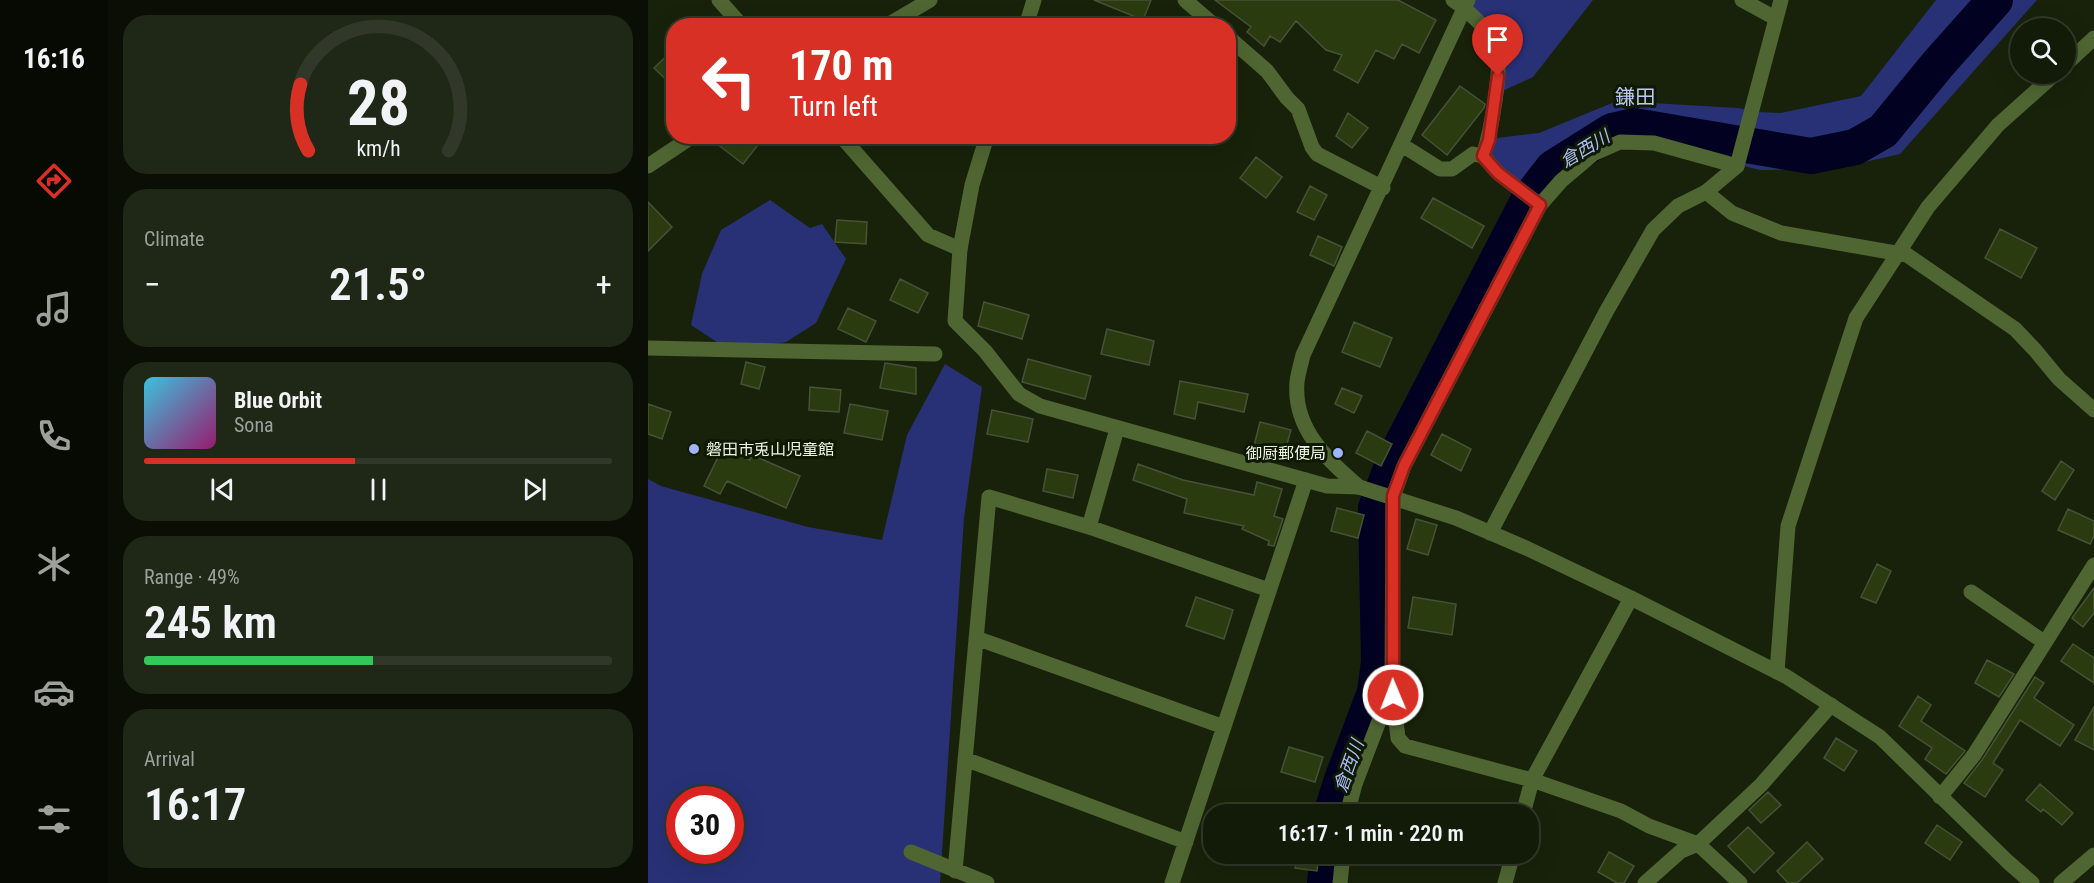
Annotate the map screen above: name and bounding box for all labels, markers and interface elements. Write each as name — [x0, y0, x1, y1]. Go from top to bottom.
pin — [1472, 14, 1523, 76]
map controls — [2010, 18, 2076, 84]
button: search — [2010, 18, 2076, 84]
icon: arrive — [1481, 23, 1514, 56]
text: 170 m — [789, 41, 894, 90]
icon: left — [690, 42, 768, 120]
text: 16:16 — [23, 43, 85, 75]
text: 28 — [346, 67, 410, 140]
district label: 鎌田 — [1615, 85, 1655, 109]
text: Turn left — [789, 91, 878, 123]
water label: 倉西川 — [1556, 125, 1615, 171]
text: km/h — [356, 137, 400, 162]
icon: directions — [33, 160, 75, 202]
text: Climate — [144, 227, 204, 251]
text: 21.5° — [329, 258, 427, 311]
text: − — [144, 265, 161, 304]
text: + — [596, 265, 612, 304]
icon: music — [33, 288, 75, 330]
text: Blue Orbit — [234, 388, 322, 413]
text: Sona — [234, 413, 274, 437]
icon: phone — [33, 415, 75, 457]
place label: 磐田市兎山児童館 — [706, 440, 834, 459]
marker: 磐田市兎山児童館 — [687, 442, 701, 456]
place label: 御厨郵便局 — [1246, 444, 1326, 463]
marker: 御厨郵便局 — [1331, 446, 1345, 460]
icon: previous — [206, 473, 239, 506]
icon: pause — [362, 473, 395, 506]
icon: next — [518, 473, 551, 506]
icon: climate — [33, 543, 75, 585]
text: Range · 49% — [144, 565, 240, 589]
text: 245 km — [144, 596, 277, 649]
position arrow — [1361, 663, 1425, 727]
icon: car — [33, 671, 75, 713]
water label: 倉西川 — [1329, 735, 1368, 795]
text: Arrival — [144, 747, 195, 771]
text: 16:17 — [144, 778, 246, 831]
speed limit sign: 30 — [666, 786, 744, 864]
icon: filters — [33, 798, 75, 840]
text: 16:17 · 1 min · 220 m — [1278, 821, 1464, 846]

